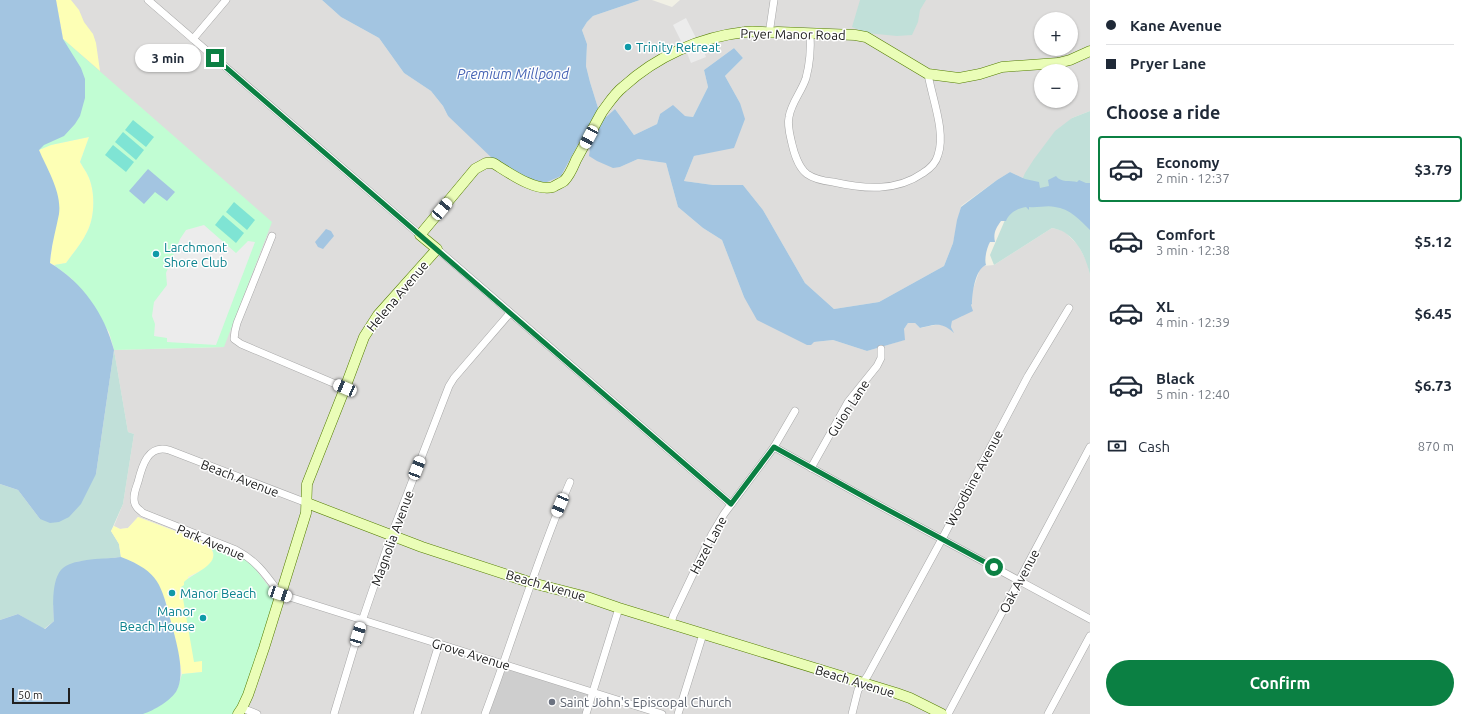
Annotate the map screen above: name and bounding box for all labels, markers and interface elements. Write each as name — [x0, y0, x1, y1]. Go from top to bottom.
map controls — [1034, 12, 1078, 108]
button: + — [1034, 12, 1078, 56]
text: Kane Avenue — [1130, 17, 1222, 34]
street label: Pryer Manor Road — [740, 26, 846, 42]
place label: Trinity Retreat — [636, 40, 720, 54]
marker: Trinity Retreat — [623, 42, 633, 52]
callout: 3 min — [135, 44, 201, 72]
route end — [206, 49, 224, 67]
text: 3 min — [152, 51, 184, 65]
text: Pryer Lane — [1130, 55, 1206, 72]
button: − — [1034, 64, 1078, 108]
water label: Premium Millpond — [457, 66, 570, 82]
text: Choose a ride — [1106, 102, 1220, 122]
car — [578, 124, 600, 150]
icon: car — [1108, 151, 1144, 187]
text: Economy — [1156, 154, 1220, 171]
text: $3.79 — [1414, 161, 1452, 178]
text: 2 min · 12:37 — [1156, 171, 1230, 185]
car — [430, 196, 454, 222]
icon: car — [1108, 223, 1144, 259]
text: Comfort — [1156, 226, 1215, 243]
text: $5.12 — [1414, 233, 1452, 250]
place label: Larchmont Shore Club — [164, 240, 227, 269]
text: 3 min · 12:38 — [1156, 243, 1230, 257]
marker: Larchmont Shore Club — [151, 249, 161, 259]
street label: Helena Avenue — [363, 258, 431, 334]
icon: car — [1108, 295, 1144, 331]
text: XL — [1156, 298, 1174, 315]
text: $6.45 — [1414, 305, 1452, 322]
text: 4 min · 12:39 — [1156, 315, 1230, 329]
icon: car — [1108, 367, 1144, 403]
text: Black — [1156, 370, 1195, 387]
street label: Guion Lane — [824, 377, 872, 439]
text: $6.73 — [1414, 377, 1452, 394]
car — [332, 378, 358, 398]
text: 5 min · 12:40 — [1156, 387, 1230, 401]
street label: Woodbine Avenue — [943, 428, 1005, 528]
icon: cash — [1106, 435, 1128, 457]
text: Cash — [1138, 438, 1170, 455]
text: 870 m — [1418, 439, 1454, 453]
car — [407, 455, 427, 481]
street label: Beach Avenue — [199, 457, 281, 499]
street label: Magnolia Avenue — [368, 488, 416, 588]
car — [550, 492, 570, 518]
street label: Hazel Lane — [687, 514, 729, 576]
street label: Park Avenue — [175, 521, 247, 563]
street label: Oak Avenue — [996, 547, 1042, 615]
route start — [985, 558, 1003, 576]
street label: Beach Avenue — [504, 567, 588, 603]
car — [267, 585, 293, 603]
place label: Manor Beach — [180, 586, 257, 600]
marker: Manor Beach — [167, 588, 177, 598]
place label: Manor Beach House — [120, 604, 195, 633]
marker: Manor Beach House — [198, 613, 208, 623]
car — [349, 621, 367, 647]
street label: Grove Avenue — [430, 635, 512, 673]
button: Confirm — [1106, 660, 1454, 706]
street label: Beach Avenue — [814, 662, 896, 700]
scale bar — [12, 686, 70, 705]
text: 50 m — [18, 689, 42, 701]
place label: Saint John's Episcopal Church — [560, 695, 732, 709]
marker: Saint John's Episcopal Church — [547, 697, 557, 707]

